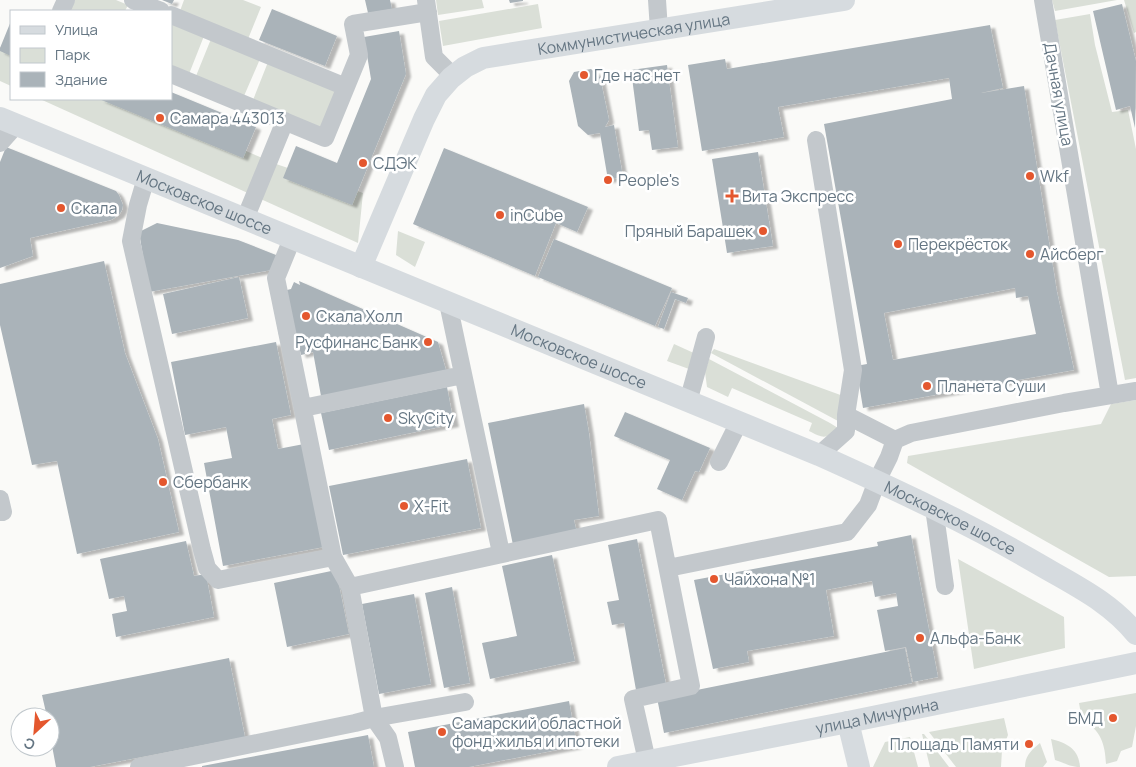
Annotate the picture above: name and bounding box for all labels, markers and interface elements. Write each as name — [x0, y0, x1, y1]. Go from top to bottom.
street label: Коммунистическая улица — [536, 7, 732, 60]
legend — [10, 10, 172, 100]
text: Улица — [55, 19, 98, 40]
street label: Дачная улица — [1039, 40, 1079, 148]
text: Парк — [55, 44, 91, 65]
place label: Где нас нет — [594, 64, 681, 86]
text: Здание — [55, 69, 108, 90]
marker: Где нас нет — [578, 69, 590, 81]
place label: Самара 443013 — [170, 107, 285, 129]
marker: Самара 443013 — [154, 112, 166, 124]
place label: СДЭК — [373, 152, 417, 174]
marker: СДЭК — [357, 157, 369, 169]
street label: Московское шоссе — [133, 164, 275, 240]
place label: Wkf — [1040, 165, 1069, 187]
place label: People's — [618, 169, 680, 191]
marker: Wkf — [1024, 170, 1036, 182]
marker: People's — [602, 174, 614, 186]
place label: Вита Экспресс — [742, 185, 854, 207]
marker: Вита Экспресс — [726, 190, 738, 202]
place label: Скала — [71, 197, 117, 219]
marker: Скала — [55, 202, 67, 214]
place label: inCube — [510, 204, 563, 226]
marker: inCube — [494, 209, 506, 221]
place label: Пряный Барашек — [625, 220, 754, 242]
marker: Пряный Барашек — [757, 225, 769, 237]
place label: Перекрёсток — [908, 233, 1009, 255]
marker: Перекрёсток — [892, 238, 904, 250]
place label: Айсберг — [1040, 243, 1104, 265]
marker: Айсберг — [1024, 248, 1036, 260]
place label: Скала Холл — [316, 305, 403, 327]
marker: Скала Холл — [300, 310, 312, 322]
street label: Московское шоссе — [508, 318, 650, 394]
place label: Русфинанс Банк — [295, 331, 419, 353]
marker: Русфинанс Банк — [422, 336, 434, 348]
place label: Планета Суши — [937, 375, 1046, 397]
marker: Планета Суши — [921, 380, 933, 392]
place label: SkyCity — [398, 407, 455, 429]
marker: SkyCity — [382, 412, 394, 424]
place label: Сбербанк — [173, 471, 249, 493]
street label: Московское шоссе — [881, 475, 1020, 560]
marker: Сбербанк — [157, 476, 169, 488]
place label: X-Fit — [414, 495, 449, 517]
marker: X-Fit — [398, 500, 410, 512]
place label: Чайхона №1 — [724, 568, 815, 590]
marker: Чайхона №1 — [708, 573, 720, 585]
place label: Альфа-Банк — [930, 627, 1022, 649]
marker: Альфа-Банк — [914, 632, 926, 644]
street label: улица Мичурина — [814, 693, 941, 739]
north arrow — [10, 707, 60, 757]
place label: БМД — [1068, 707, 1103, 729]
place label: Самарский областной фонд жилья и ипотеки — [452, 712, 622, 752]
marker: БМД — [1107, 712, 1119, 724]
marker: Самарский областной фонд жилья и ипотеки — [436, 726, 448, 738]
text: С — [20, 733, 38, 755]
place label: Площадь Памяти — [890, 733, 1019, 755]
marker: Площадь Памяти — [1023, 738, 1035, 750]

